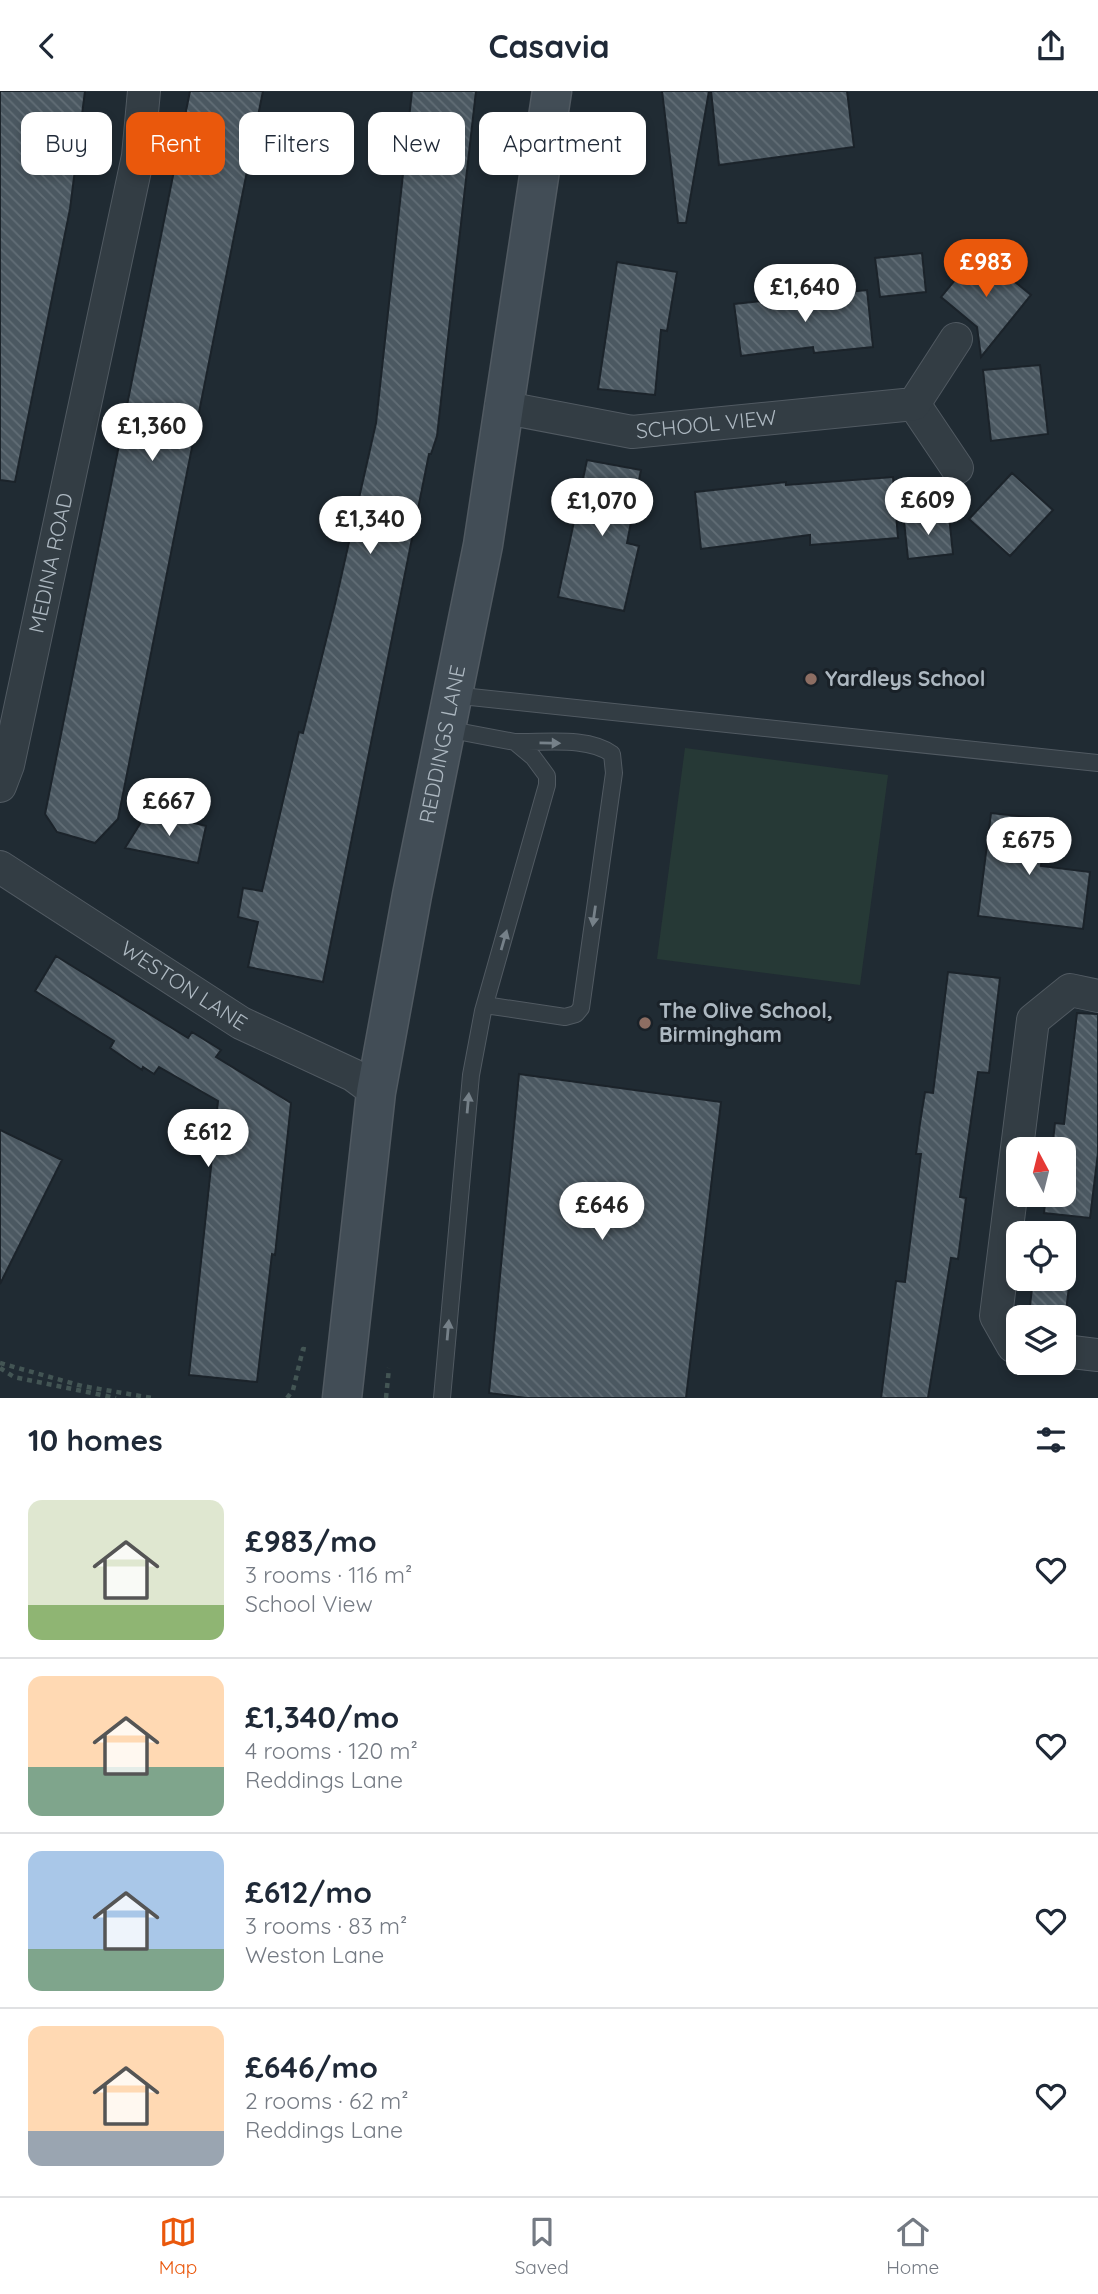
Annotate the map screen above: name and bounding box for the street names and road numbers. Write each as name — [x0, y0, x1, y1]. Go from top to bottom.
street label: SCHOOL VIEW — [635, 404, 778, 444]
street label: MEDINA ROAD — [23, 490, 78, 635]
street label: REDDINGS LANE — [413, 663, 470, 825]
street label: WESTON LANE — [116, 935, 253, 1036]

